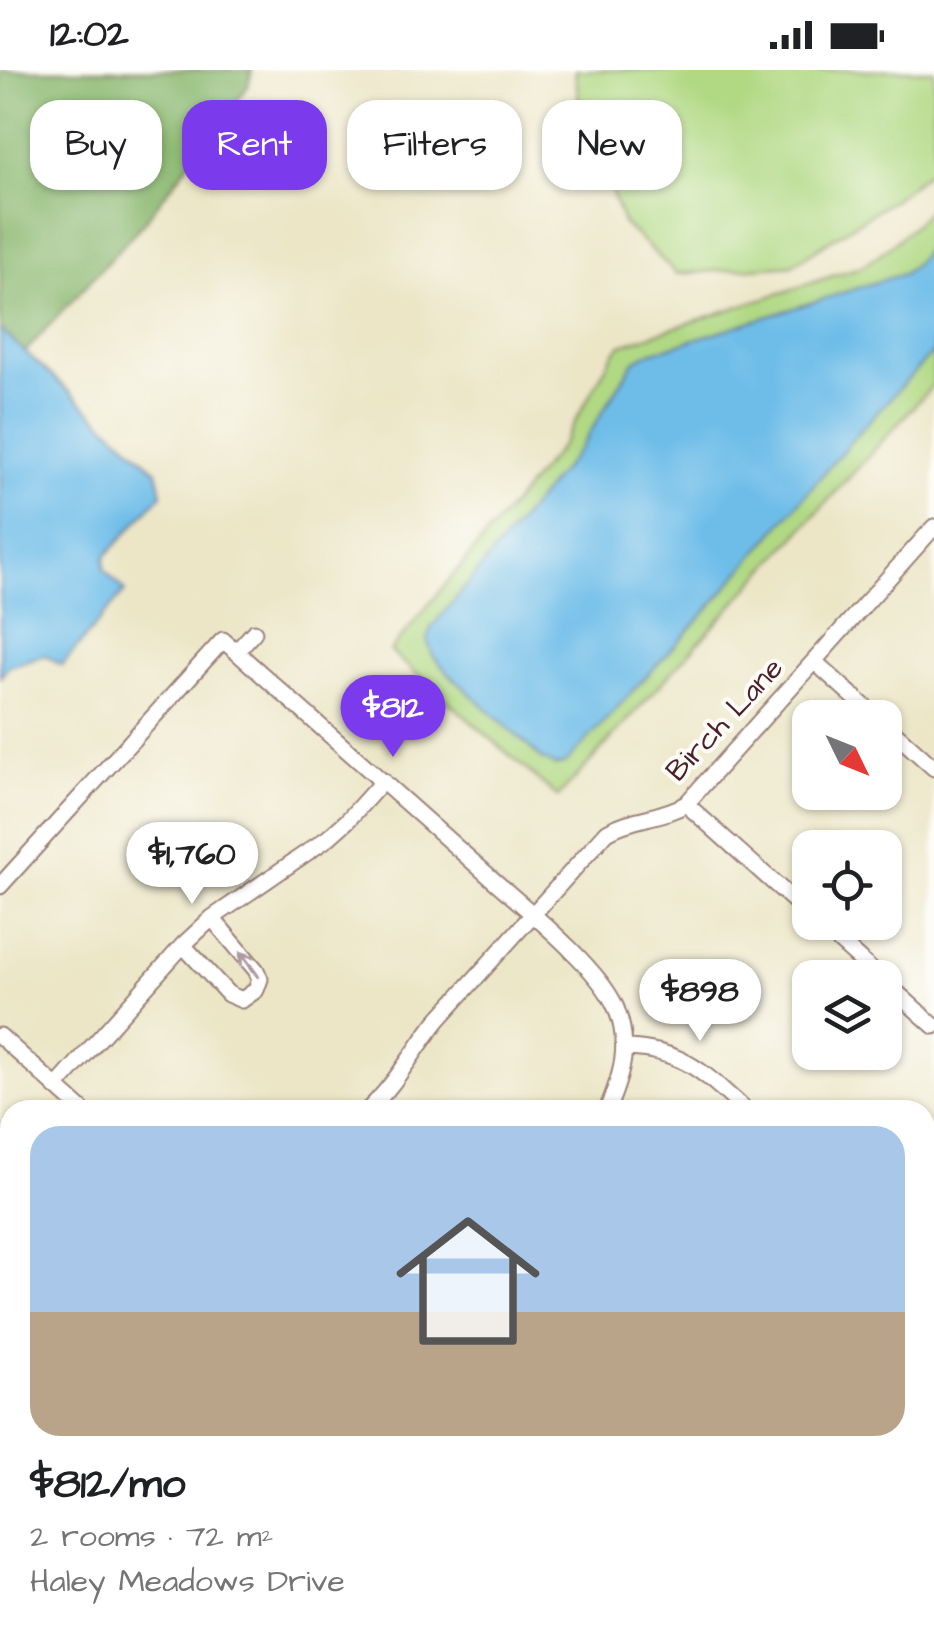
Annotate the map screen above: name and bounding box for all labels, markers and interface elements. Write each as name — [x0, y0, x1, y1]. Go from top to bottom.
text: 12:02 — [50, 9, 129, 61]
chip: Buy — [30, 100, 162, 190]
chip: Rent — [182, 100, 327, 190]
chip: Filters — [347, 100, 522, 190]
chip: New — [542, 100, 682, 190]
street label: Birch Lane — [656, 648, 793, 791]
pin: $812 — [334, 675, 452, 760]
text: $812 — [363, 685, 423, 730]
north arrow — [792, 700, 902, 810]
map controls — [792, 700, 902, 1070]
pin: $1,760 — [111, 822, 273, 907]
button: locate — [792, 830, 902, 940]
text: $1,760 — [148, 832, 236, 877]
one-way arrow — [239, 951, 260, 978]
pin: $898 — [641, 959, 759, 1044]
button: layers — [792, 960, 902, 1070]
text: $898 — [661, 969, 739, 1014]
icon: home — [378, 1191, 558, 1371]
text: $812/mo — [30, 1456, 185, 1514]
text: 2 rooms · 72 m² — [30, 1514, 274, 1559]
text: Haley Meadows Drive — [30, 1559, 345, 1604]

